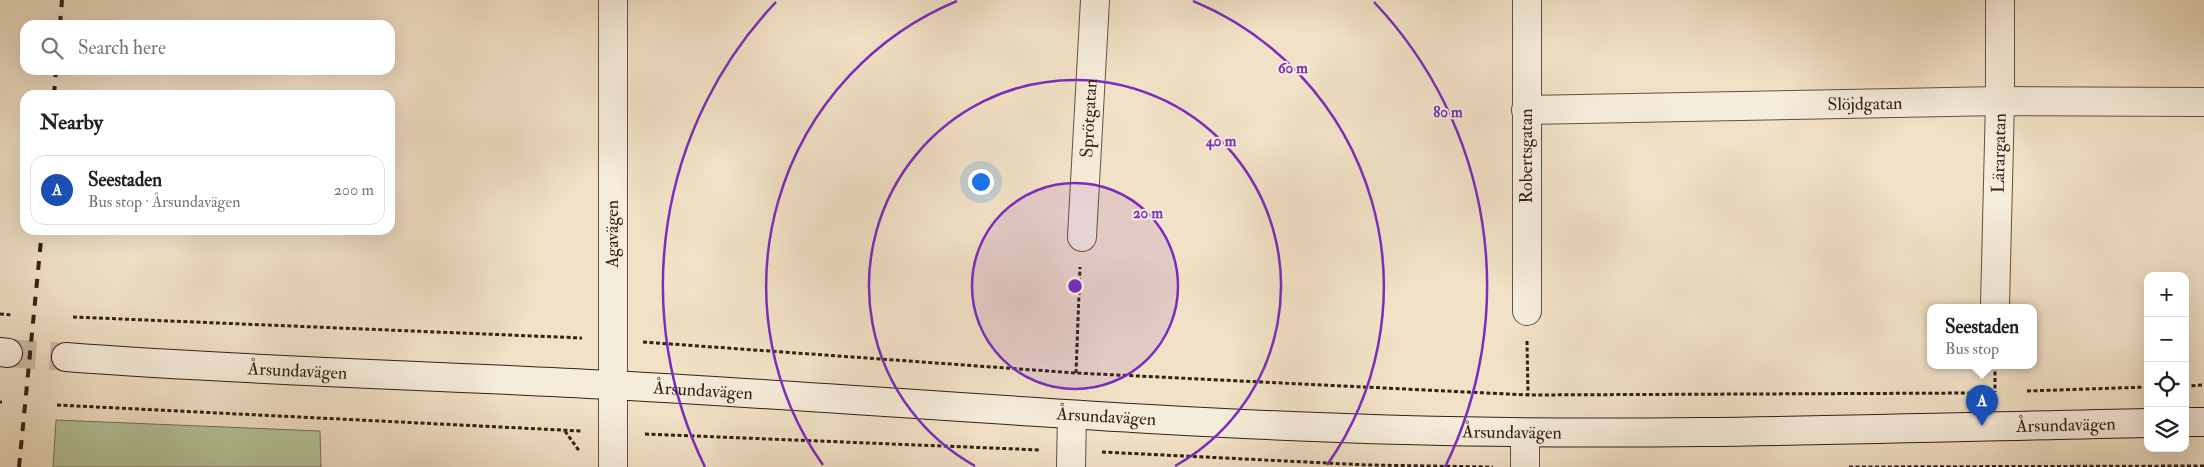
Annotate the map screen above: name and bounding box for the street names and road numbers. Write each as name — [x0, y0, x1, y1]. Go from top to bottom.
street label: Sprötgatan — [1075, 78, 1102, 158]
street label: Slöjdgatan — [1827, 91, 1903, 116]
street label: Robertsgatan — [1515, 108, 1538, 204]
street label: Lärargatan — [1986, 113, 2011, 193]
street label: Agavägen — [601, 200, 624, 269]
street label: Årsundavägen — [246, 357, 348, 384]
street label: Årsundavägen — [652, 376, 754, 405]
street label: Årsundavägen — [1055, 402, 1157, 431]
street label: Årsundavägen — [2015, 412, 2116, 437]
street label: Årsundavägen — [1461, 420, 1562, 444]

